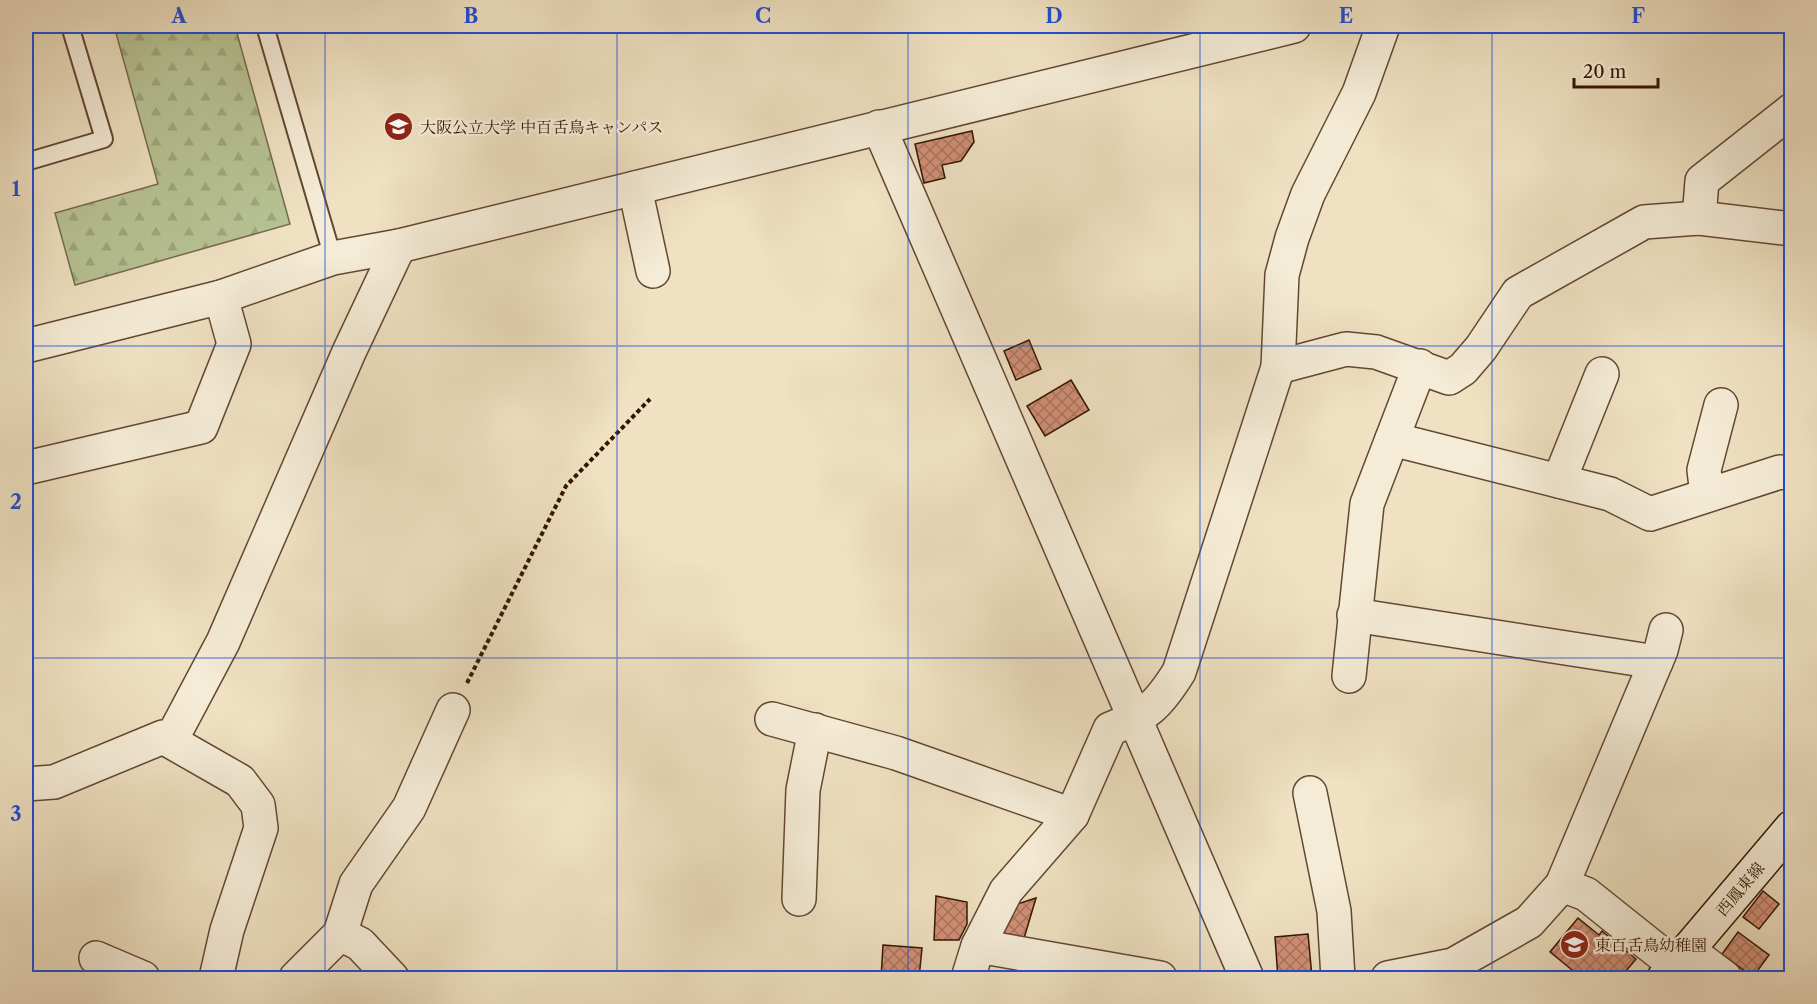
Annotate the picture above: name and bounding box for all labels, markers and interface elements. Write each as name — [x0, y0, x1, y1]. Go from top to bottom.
text: A — [170, 4, 187, 28]
text: B — [464, 4, 479, 28]
text: C — [755, 4, 771, 28]
text: D — [1045, 4, 1063, 28]
text: E — [1339, 4, 1353, 28]
text: F — [1631, 4, 1645, 28]
scale bar — [1574, 51, 1658, 89]
text: 20 m — [1583, 61, 1627, 83]
school or university icon: 大阪公立大学 中百舌鳥キャンパス — [383, 111, 415, 143]
place label: 大阪公立大学 中百舌鳥キャンパス — [420, 117, 663, 137]
text: 1 — [12, 177, 21, 201]
text: 2 — [10, 490, 22, 514]
text: 3 — [10, 802, 22, 826]
street label: 西鳳東線 — [1712, 858, 1768, 920]
school or university icon: 東百舌鳥幼稚園 — [1558, 929, 1590, 961]
place label: 東百舌鳥幼稚園 — [1595, 935, 1707, 955]

